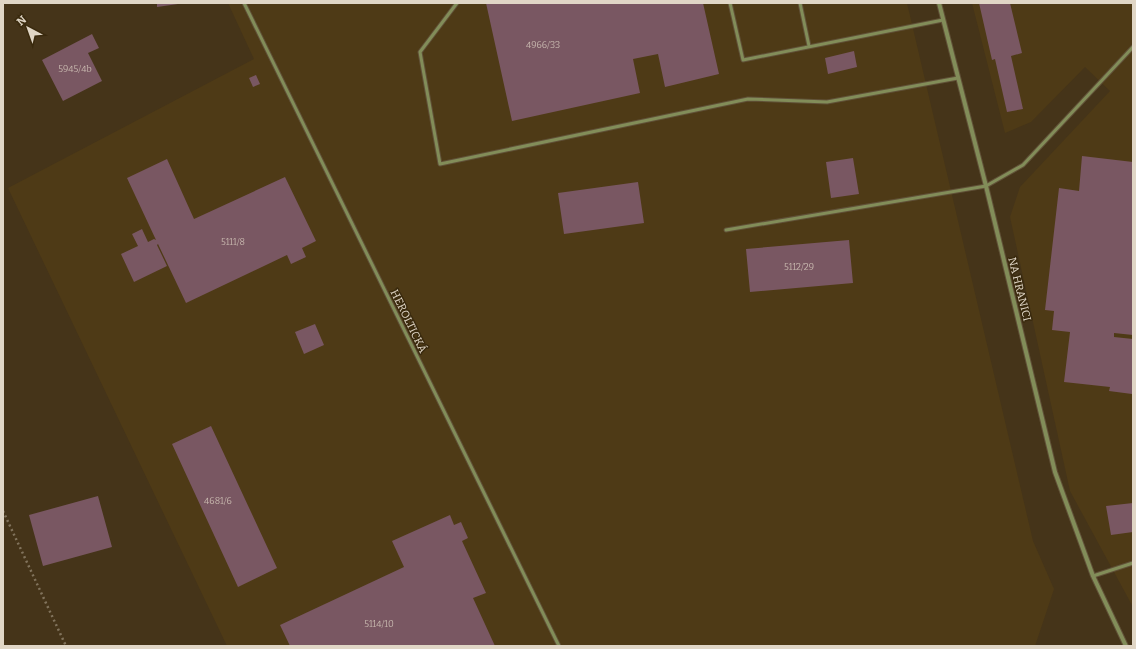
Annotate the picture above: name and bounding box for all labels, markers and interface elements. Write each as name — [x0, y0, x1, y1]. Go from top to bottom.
north arrow — [8, 8, 48, 48]
text: N — [14, 13, 30, 29]
house number: 4966/33 — [526, 40, 560, 50]
house number: 5945/4b — [58, 64, 92, 74]
house number: 5111/8 — [221, 237, 245, 247]
street label: NA HRANICI — [1005, 256, 1034, 322]
house number: 5112/29 — [784, 262, 814, 272]
street label: HEROLTICKÁ — [388, 287, 430, 355]
house number: 4681/6 — [204, 496, 232, 506]
house number: 5114/10 — [364, 619, 394, 629]

